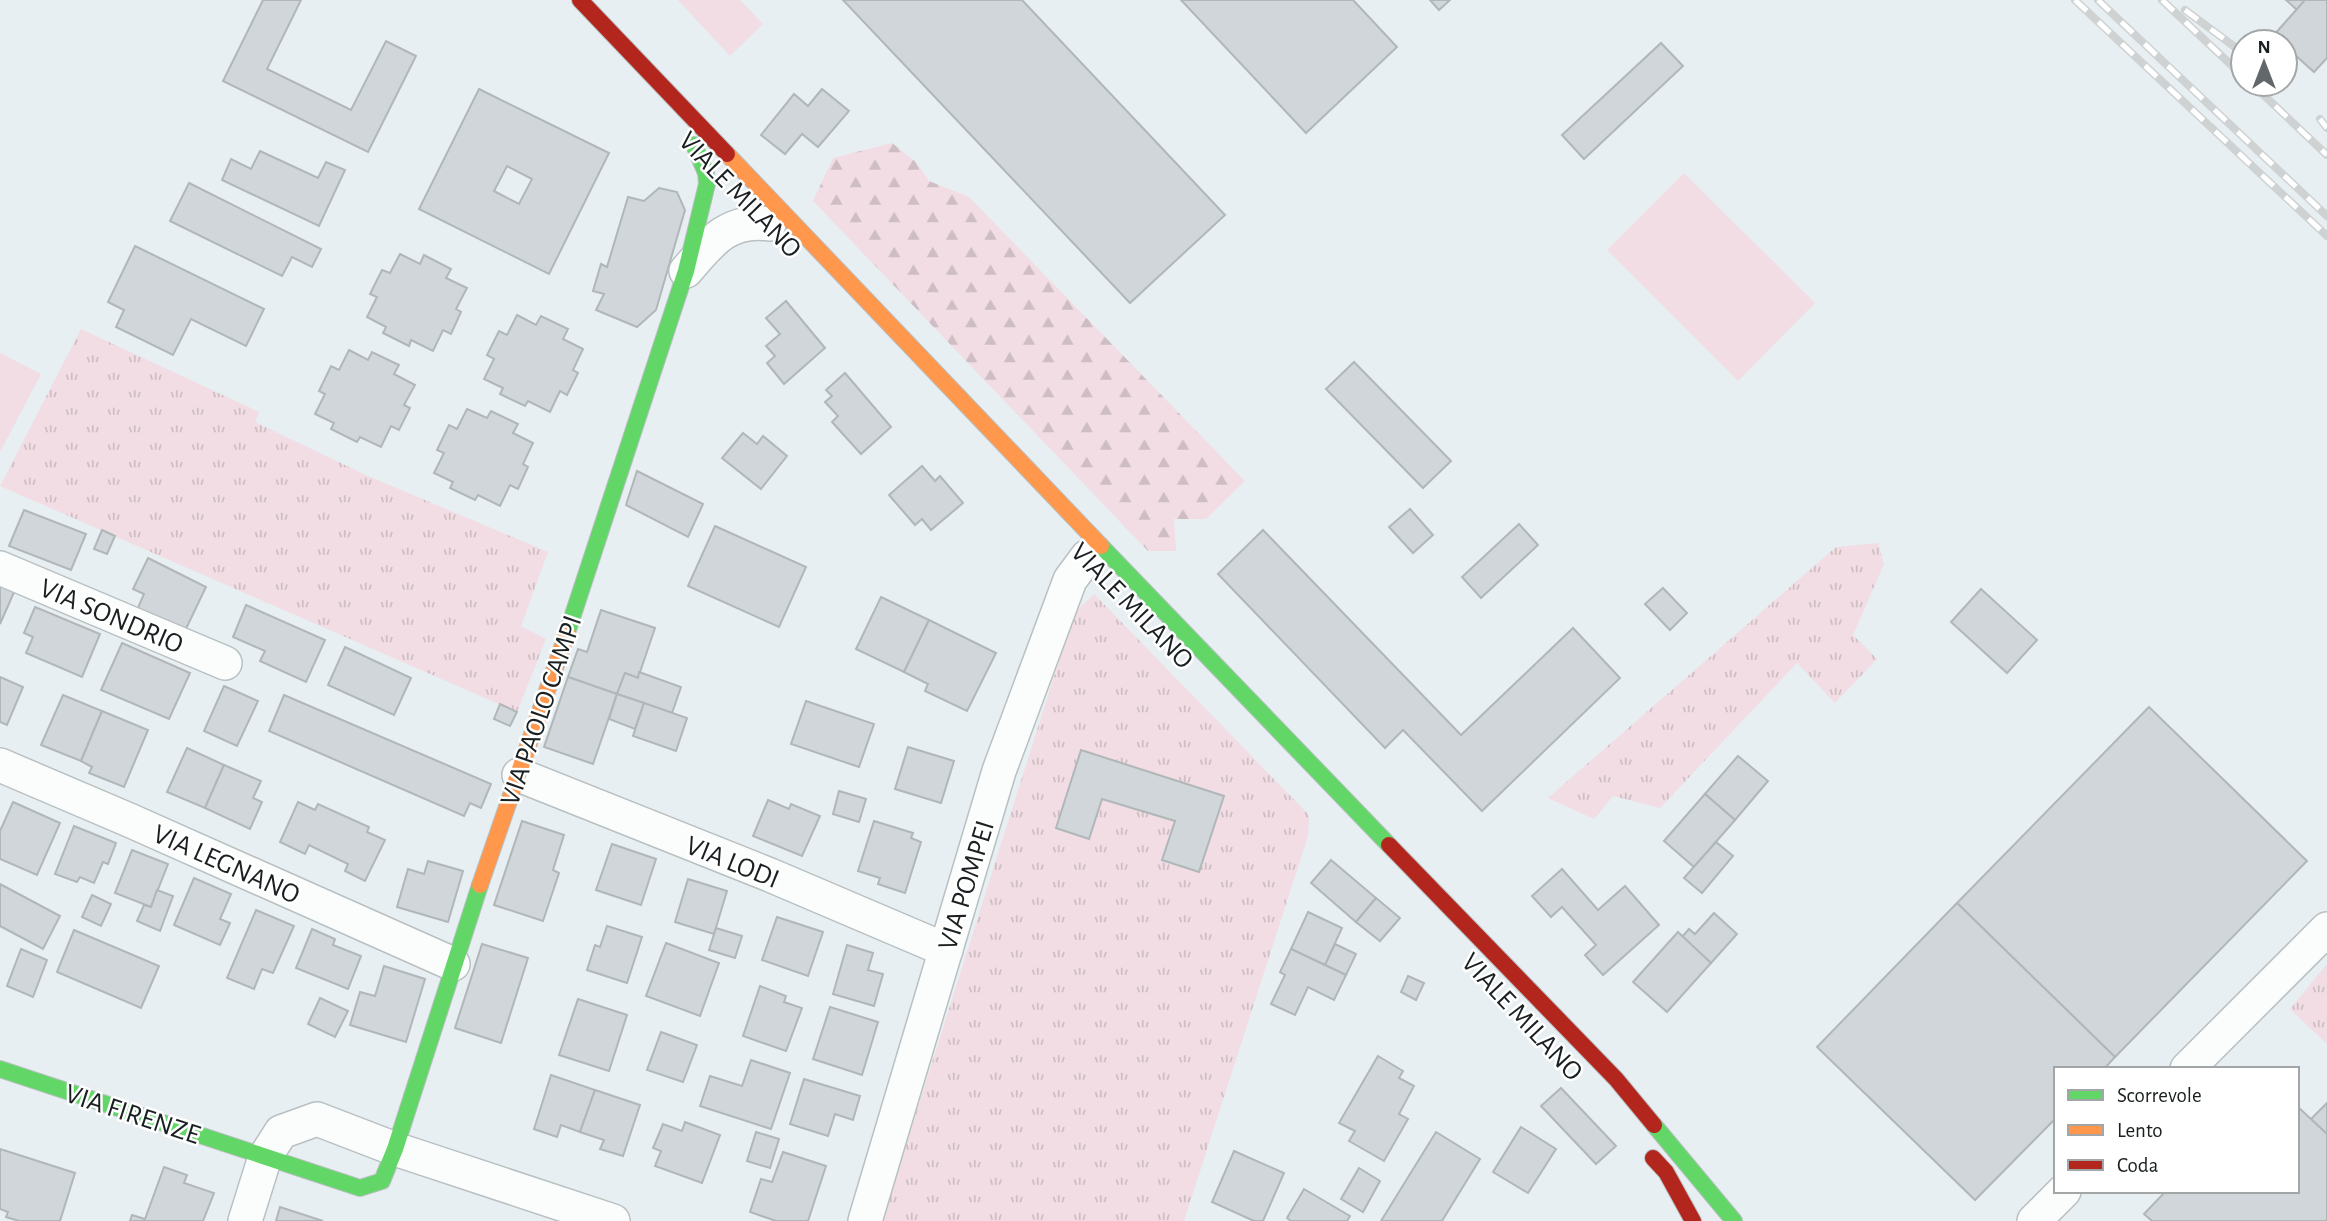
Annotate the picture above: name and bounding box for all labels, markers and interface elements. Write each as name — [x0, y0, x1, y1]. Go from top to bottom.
north arrow — [2229, 28, 2299, 98]
text: N — [2257, 38, 2271, 57]
street label: VIALE MILANO — [673, 127, 806, 264]
street label: VIALE MILANO — [1065, 538, 1198, 675]
street label: VIA SONDRIO — [35, 574, 187, 660]
street label: VIA PAOLO CAMPI — [496, 612, 587, 809]
street label: VIA POMPEI — [934, 817, 1000, 954]
street label: VIA LEGNANO — [149, 820, 304, 910]
street label: VIA LODI — [682, 831, 783, 894]
street label: VIALE MILANO — [1456, 948, 1587, 1087]
legend — [2054, 1067, 2299, 1193]
street label: VIA FIRENZE — [61, 1080, 203, 1150]
text: Scorrevole — [2117, 1085, 2202, 1106]
text: Lento — [2117, 1120, 2163, 1141]
text: Coda — [2117, 1155, 2159, 1176]

